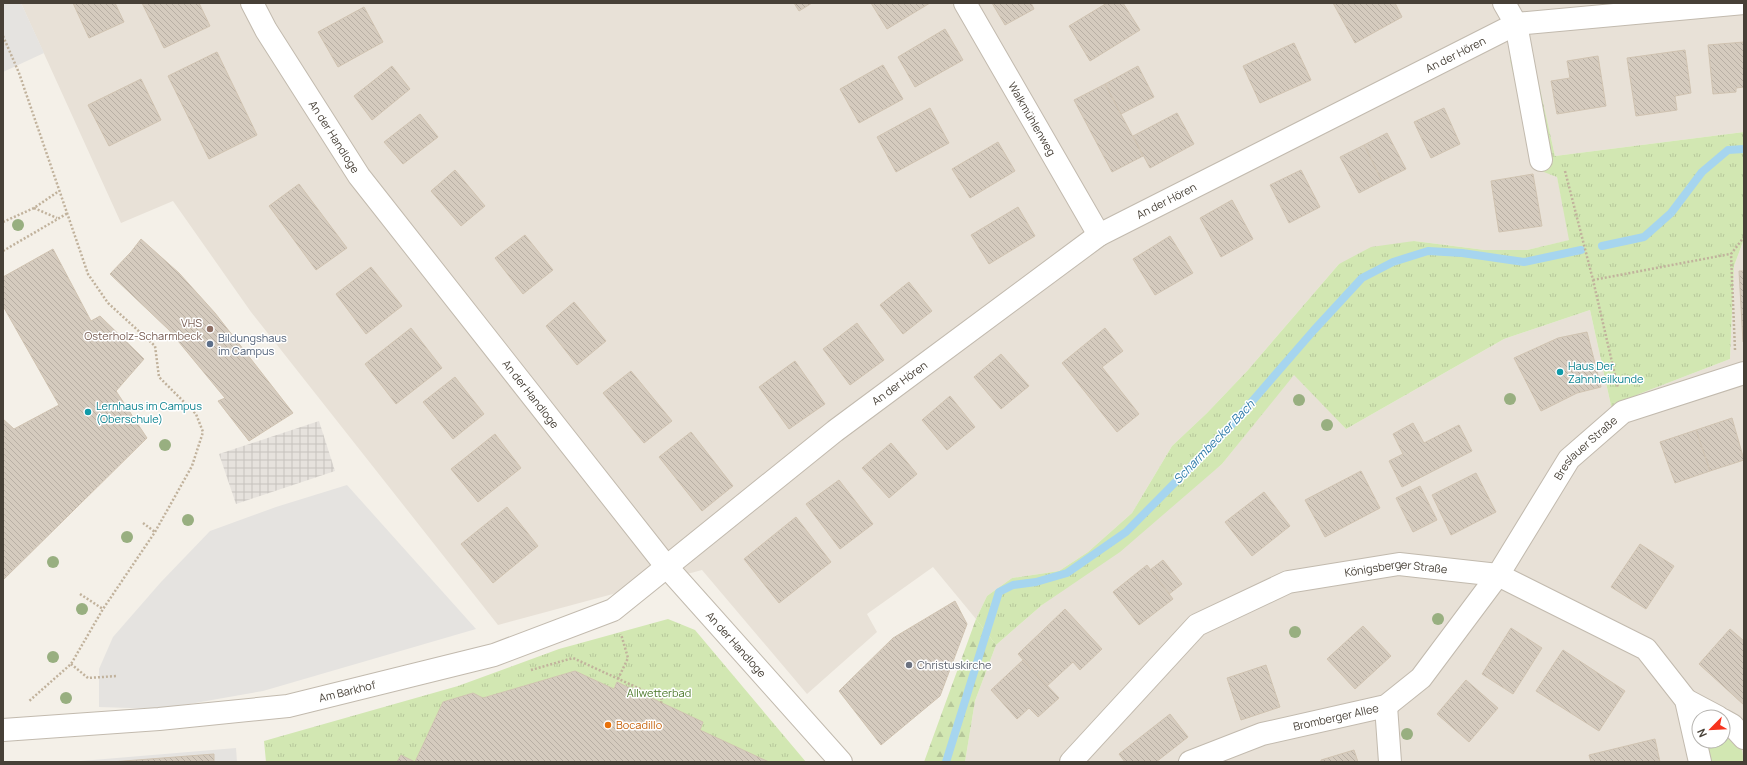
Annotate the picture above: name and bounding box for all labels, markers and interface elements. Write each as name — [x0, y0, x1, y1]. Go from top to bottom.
street label: An der Hören — [1423, 33, 1488, 76]
street label: Walkmühlenweg — [1005, 79, 1060, 158]
street label: An der Handloge — [306, 97, 364, 176]
street label: An der Hören — [1134, 179, 1199, 222]
place label: VHS Osterholz-Scharmbeck — [84, 315, 203, 343]
marker: VHS Osterholz-Scharmbeck — [205, 324, 215, 334]
place label: Bildungshaus im Campus — [218, 330, 287, 358]
marker: Bildungshaus im Campus — [205, 339, 215, 349]
street label: An der Handloge — [499, 356, 563, 432]
street label: An der Hören — [868, 357, 930, 408]
place label: Haus Der Zahnheilkunde — [1568, 358, 1644, 386]
marker: Haus Der Zahnheilkunde — [1555, 367, 1565, 377]
water label: Scharmbecker Bach — [1169, 395, 1259, 487]
place label: Lernhaus im Campus (Oberschule) — [96, 398, 202, 426]
marker: Lernhaus im Campus (Oberschule) — [83, 407, 93, 417]
street label: Breslauer Straße — [1550, 412, 1620, 482]
street label: Königsberger Straße — [1343, 556, 1449, 580]
street label: An der Handloge — [703, 608, 770, 681]
place label: Christuskirche — [917, 657, 992, 672]
marker: Christuskirche — [904, 660, 914, 670]
street label: Am Barkhof — [317, 677, 377, 705]
park label: Allwetterbad — [627, 685, 691, 700]
street label: Bromberger Allee — [1292, 700, 1381, 734]
north arrow — [1691, 709, 1731, 749]
place label: Bocadillo — [616, 717, 663, 732]
marker: Bocadillo — [603, 720, 613, 730]
text: N — [1693, 727, 1710, 740]

